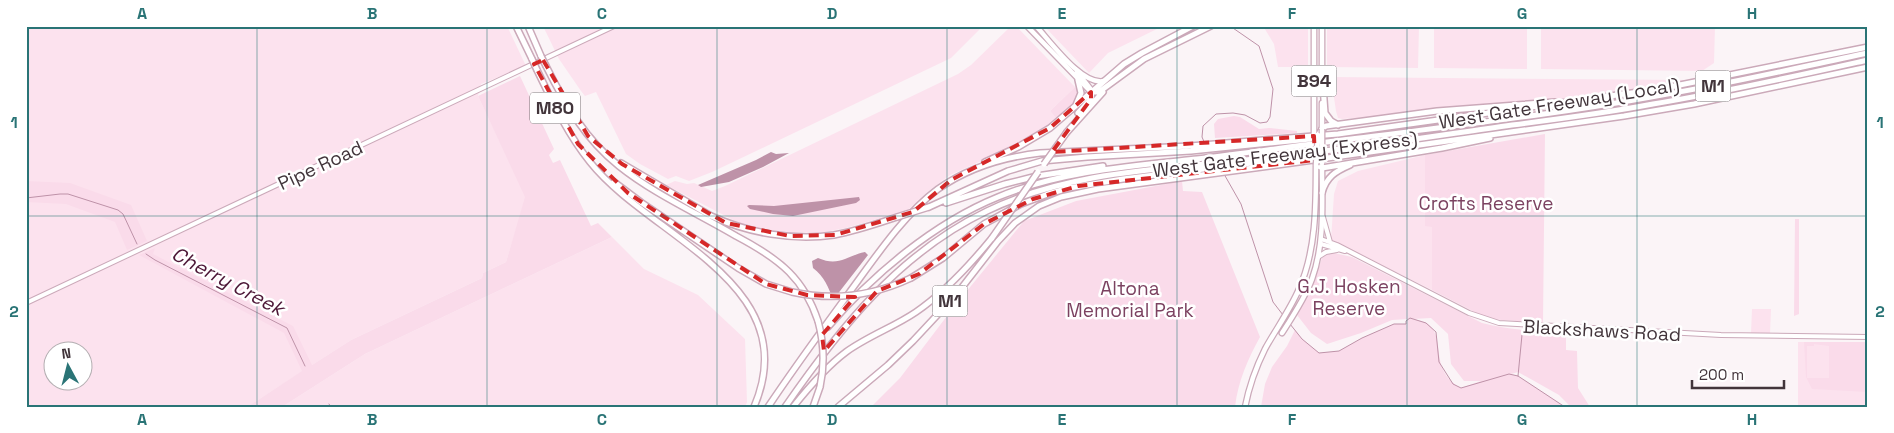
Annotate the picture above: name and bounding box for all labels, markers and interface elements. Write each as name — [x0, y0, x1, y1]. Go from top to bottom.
text: A — [137, 3, 147, 24]
text: B — [367, 3, 377, 24]
text: C — [597, 3, 607, 24]
text: D — [827, 3, 837, 24]
text: E — [1058, 3, 1067, 24]
text: F — [1288, 3, 1297, 24]
text: G — [1517, 3, 1527, 24]
text: H — [1747, 3, 1757, 24]
road number: B94 — [1292, 66, 1336, 96]
road number: M1 — [1696, 70, 1730, 102]
street label: West Gate Freeway (Local) — [1437, 72, 1681, 135]
road number: M80 — [530, 92, 580, 124]
text: 1 — [10, 112, 18, 133]
text: 1 — [1876, 112, 1884, 133]
street label: West Gate Freeway (Express) — [1151, 126, 1419, 183]
street label: Pipe Road — [274, 135, 367, 196]
park label: Crofts Reserve — [1419, 191, 1553, 216]
water label: Cherry Creek — [167, 240, 291, 323]
park label: G.J. Hosken Reserve — [1297, 274, 1401, 321]
park label: Altona Memorial Park — [1066, 276, 1194, 323]
road number: M1 — [932, 286, 968, 316]
text: 2 — [9, 301, 19, 322]
text: 2 — [1875, 301, 1885, 322]
street label: Blackshaws Road — [1522, 314, 1682, 347]
north arrow — [42, 340, 92, 390]
text: N — [61, 344, 72, 363]
scale bar — [1692, 358, 1784, 390]
text: 200 m — [1699, 365, 1744, 384]
text: A — [137, 409, 147, 430]
text: B — [367, 409, 377, 430]
text: C — [597, 409, 607, 430]
text: D — [827, 409, 837, 430]
text: E — [1058, 409, 1067, 430]
text: F — [1288, 409, 1297, 430]
text: G — [1517, 409, 1527, 430]
text: H — [1747, 409, 1757, 430]

